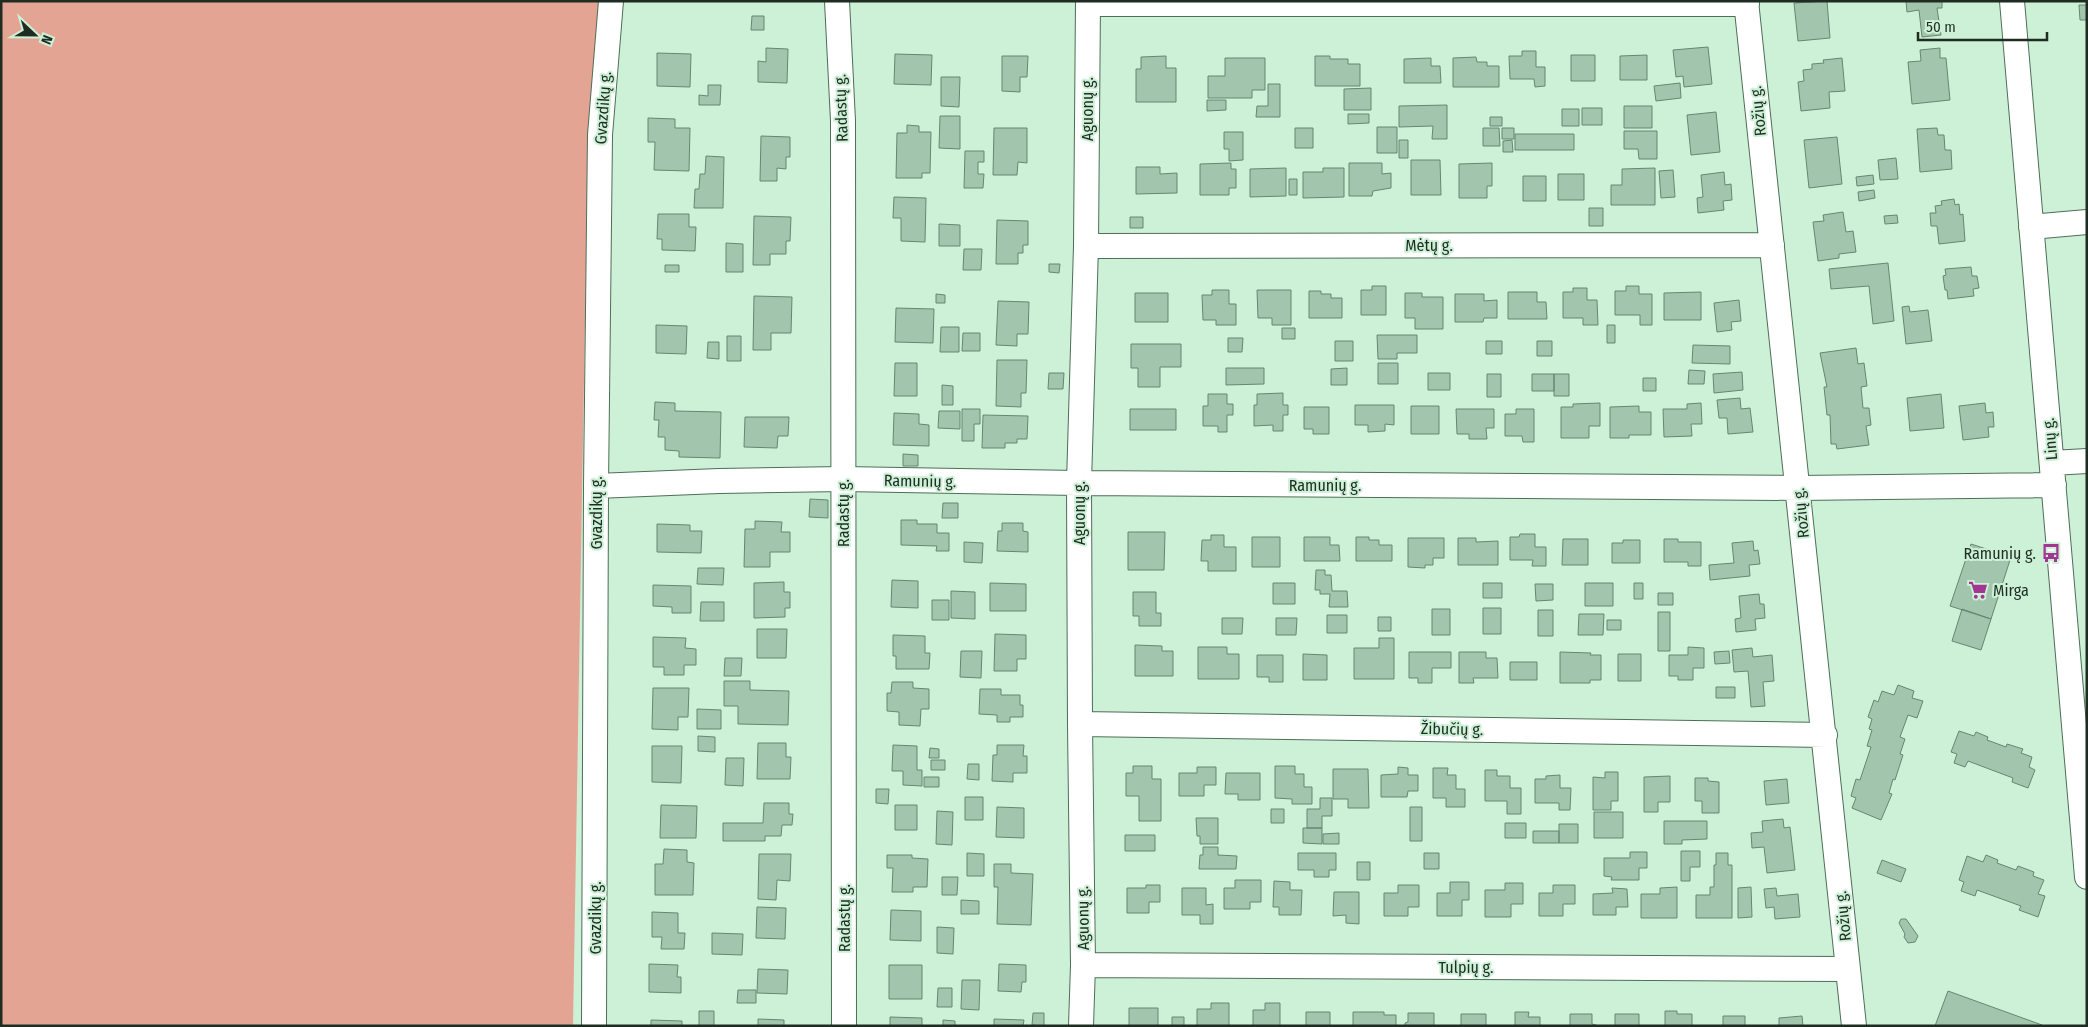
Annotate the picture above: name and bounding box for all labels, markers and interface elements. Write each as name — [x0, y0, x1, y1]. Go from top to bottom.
north arrow — [10, 10, 60, 60]
scale bar — [1918, 10, 2047, 42]
text: 50 m — [1926, 18, 1956, 36]
text: N — [37, 33, 56, 47]
street label: Gvazdikų g. — [591, 71, 615, 145]
street label: Radastų g. — [830, 74, 852, 142]
street label: Aguonų g. — [1078, 77, 1097, 141]
street label: Rožių g. — [1746, 85, 1770, 137]
street label: Mėtų g. — [1405, 236, 1453, 255]
street label: Linų g. — [2039, 417, 2061, 461]
street label: Ramunių g. — [884, 471, 956, 491]
street label: Gvazdikų g. — [587, 476, 606, 550]
street label: Ramunių g. — [1289, 476, 1361, 495]
street label: Radastų g. — [834, 479, 853, 547]
street label: Aguonų g. — [1070, 481, 1089, 545]
street label: Rožių g. — [1789, 487, 1813, 539]
bus stop icon: Ramunių g. — [2040, 542, 2062, 564]
place label: Ramunių g. — [1963, 544, 2036, 563]
supermarket icon: Mirga — [1967, 579, 1989, 601]
place label: Mirga — [1993, 581, 2029, 600]
street label: Žibučių g. — [1421, 718, 1483, 739]
street label: Gvazdikų g. — [586, 881, 605, 955]
street label: Radastų g. — [835, 884, 854, 952]
street label: Aguonų g. — [1073, 886, 1093, 950]
street label: Rožių g. — [1831, 890, 1855, 942]
street label: Tulpių g. — [1439, 958, 1493, 977]

